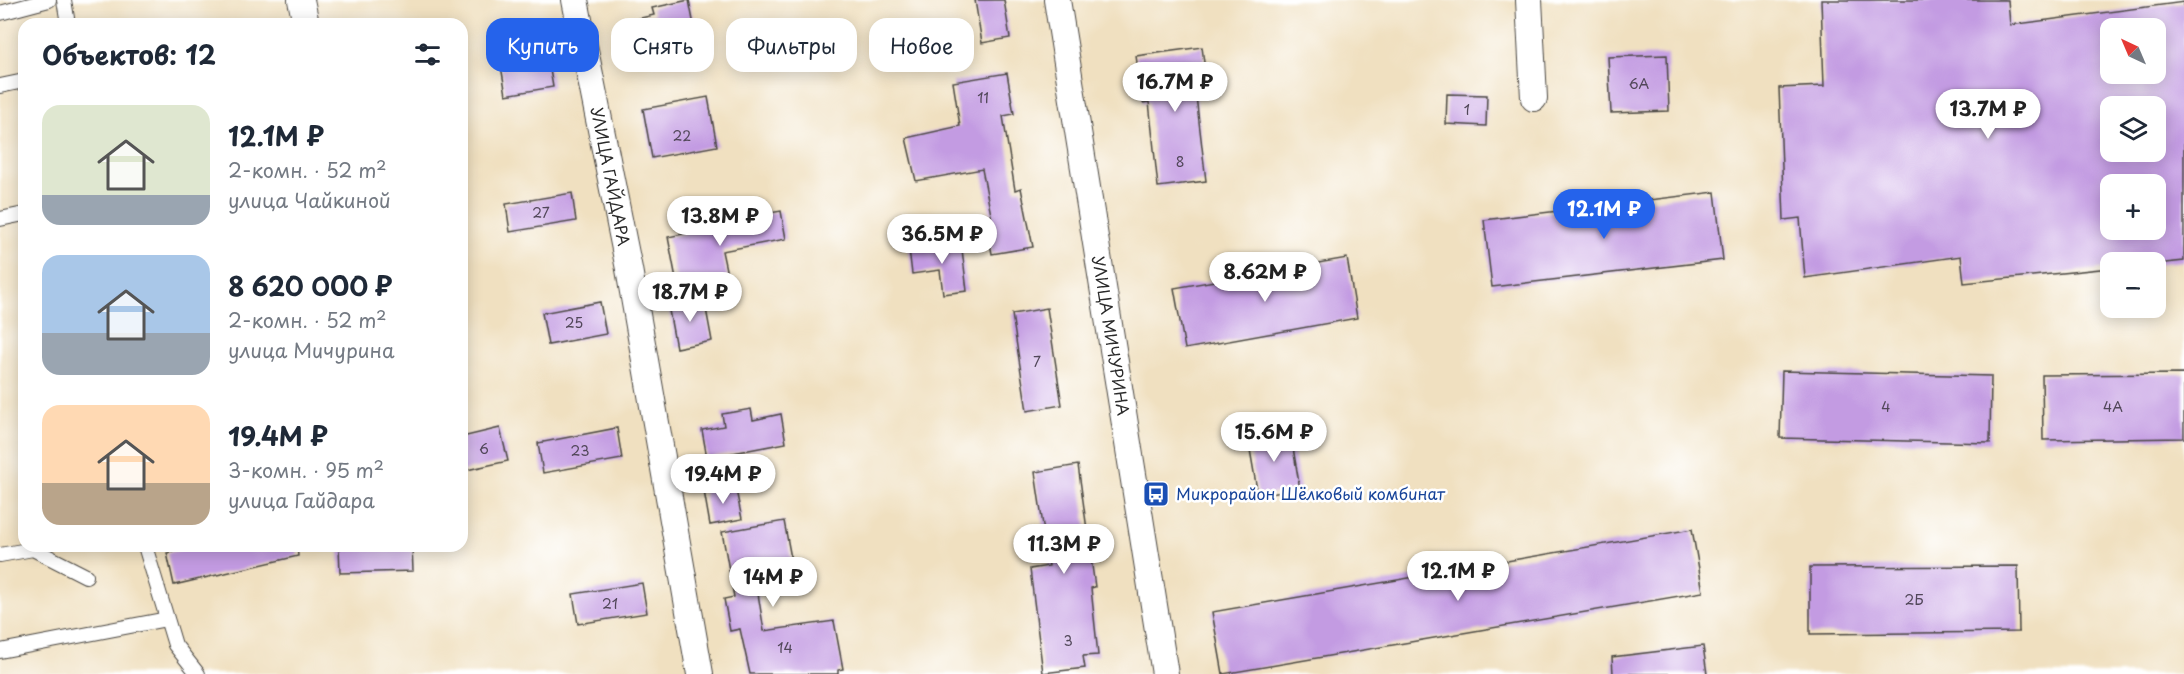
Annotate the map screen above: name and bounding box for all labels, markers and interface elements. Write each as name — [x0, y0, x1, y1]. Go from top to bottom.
chip: Купить — [486, 18, 599, 72]
chip: Снять — [611, 18, 714, 72]
chip: Фильтры — [726, 18, 857, 72]
chip: Новое — [869, 18, 974, 72]
north arrow — [2100, 18, 2166, 84]
map controls — [2100, 18, 2166, 318]
text: Объектов: 12 — [42, 35, 216, 74]
icon: filters — [411, 38, 444, 71]
pin: 16.7M ₽ — [1120, 62, 1230, 113]
text: 16.7M ₽ — [1137, 66, 1213, 96]
house number: 6А — [1629, 73, 1650, 94]
house number: 11 — [977, 87, 989, 108]
pin: 13.7M ₽ — [1933, 89, 2043, 140]
text: 13.7M ₽ — [1950, 93, 2027, 123]
button: layers — [2100, 96, 2166, 162]
house number: 1 — [1464, 99, 1470, 120]
street label: УЛИЦА ГАЙДАРА — [586, 105, 637, 248]
text: 12.1M ₽ — [228, 116, 324, 155]
house number: 22 — [673, 125, 691, 146]
icon: home — [90, 129, 162, 201]
house number: 8 — [1176, 151, 1184, 172]
text: 2-комн. · 52 m² — [228, 155, 387, 185]
button: + — [2100, 174, 2166, 240]
text: улица Чайкиной — [228, 185, 391, 215]
pin: 12.1M ₽ — [1549, 189, 1659, 240]
text: 12.1M ₽ — [1567, 193, 1641, 223]
pin: 13.8M ₽ — [665, 196, 775, 247]
text: 13.8M ₽ — [681, 200, 759, 230]
house number: 27 — [532, 202, 550, 223]
pin: 36.5M ₽ — [887, 214, 997, 265]
text: 36.5M ₽ — [901, 218, 983, 248]
pin: 8.62M ₽ — [1210, 252, 1320, 303]
button: − — [2100, 252, 2166, 318]
street label: УЛИЦА МИЧУРИНА — [1087, 254, 1136, 417]
text: 8.62M ₽ — [1223, 256, 1307, 286]
text: 8 620 000 ₽ — [228, 266, 393, 305]
pin: 18.7M ₽ — [635, 272, 745, 323]
text: 18.7M ₽ — [652, 276, 728, 306]
icon: home — [90, 279, 162, 351]
text: 2-комн. · 52 m² — [228, 305, 387, 335]
house number: 25 — [565, 312, 583, 333]
text: улица Мичурина — [228, 335, 395, 365]
house number: 7 — [1033, 351, 1041, 372]
house number: 4 — [1881, 396, 1891, 417]
house number: 4А — [2103, 396, 2123, 417]
pin: 15.6M ₽ — [1219, 412, 1329, 463]
text: 19.4M ₽ — [228, 416, 328, 455]
text: 15.6M ₽ — [1235, 416, 1313, 446]
icon: home — [90, 429, 162, 501]
house number: 6 — [479, 438, 489, 459]
house number: 23 — [571, 440, 589, 461]
pin: 19.4M ₽ — [668, 454, 778, 505]
text: 3-комн. · 95 m² — [228, 455, 384, 485]
text: 19.4M ₽ — [685, 458, 761, 488]
bus stop icon: Микрорайон Шёлковый комбинат — [1141, 479, 1171, 509]
place label: Микрорайон Шёлковый комбинат — [1176, 481, 1446, 505]
text: улица Гайдара — [228, 485, 375, 515]
pin: 11.3M ₽ — [1009, 524, 1119, 575]
text: 11.3M ₽ — [1027, 528, 1101, 558]
pin: 12.1M ₽ — [1403, 551, 1513, 602]
text: 12.1M ₽ — [1421, 555, 1495, 585]
pin: 14M ₽ — [731, 557, 815, 608]
text: 14M ₽ — [743, 561, 803, 591]
house number: 2Б — [1904, 589, 1924, 610]
house number: 21 — [602, 593, 618, 614]
house number: 3 — [1063, 630, 1073, 651]
house number: 14 — [777, 637, 793, 658]

